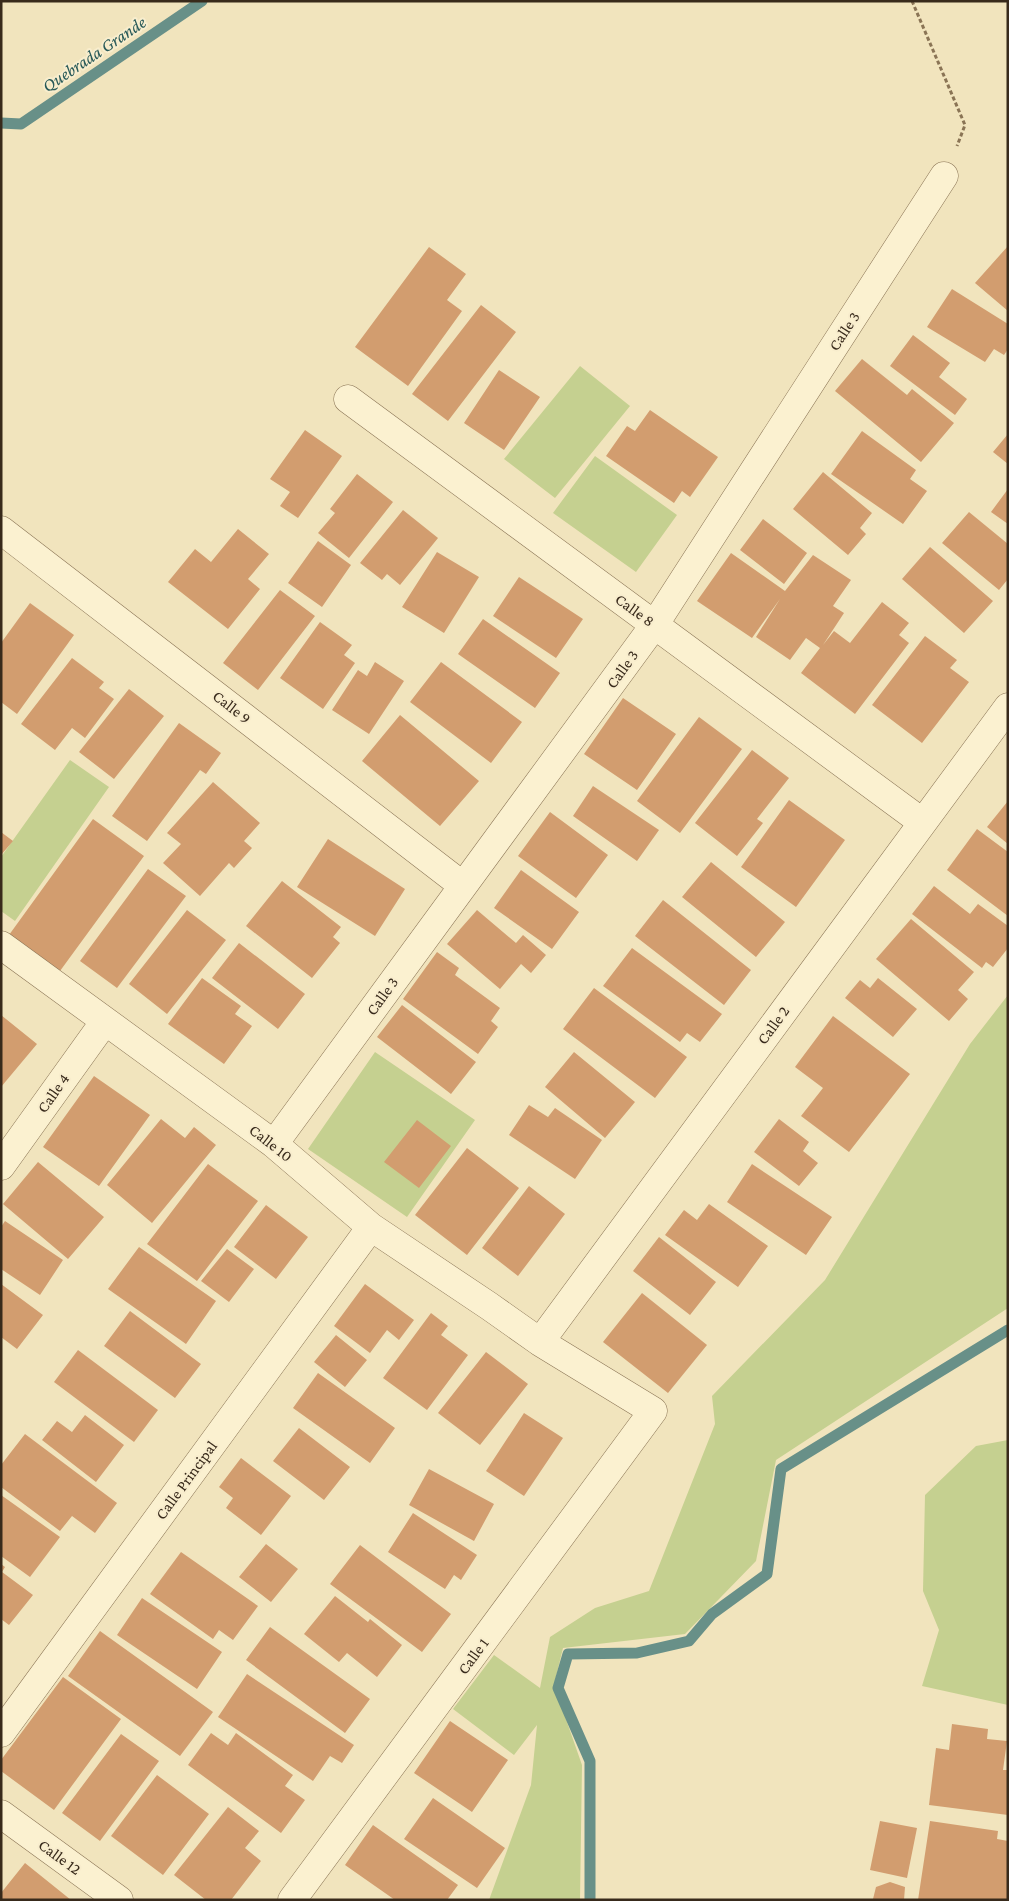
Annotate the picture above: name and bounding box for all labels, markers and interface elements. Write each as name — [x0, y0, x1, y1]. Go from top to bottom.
water label: Quebrada Grande — [38, 12, 150, 96]
street label: Calle 3 — [825, 308, 863, 354]
street label: Calle 8 — [612, 590, 658, 630]
street label: Calle 3 — [603, 647, 641, 691]
street label: Calle 9 — [210, 687, 254, 727]
street label: Calle 3 — [363, 974, 401, 1018]
street label: Calle 2 — [754, 1002, 793, 1047]
street label: Calle 4 — [34, 1070, 72, 1116]
street label: Calle 10 — [246, 1121, 296, 1165]
street label: Calle Principal — [152, 1438, 221, 1523]
street label: Calle 1 — [454, 1635, 492, 1677]
street label: Calle 12 — [36, 1836, 85, 1878]

